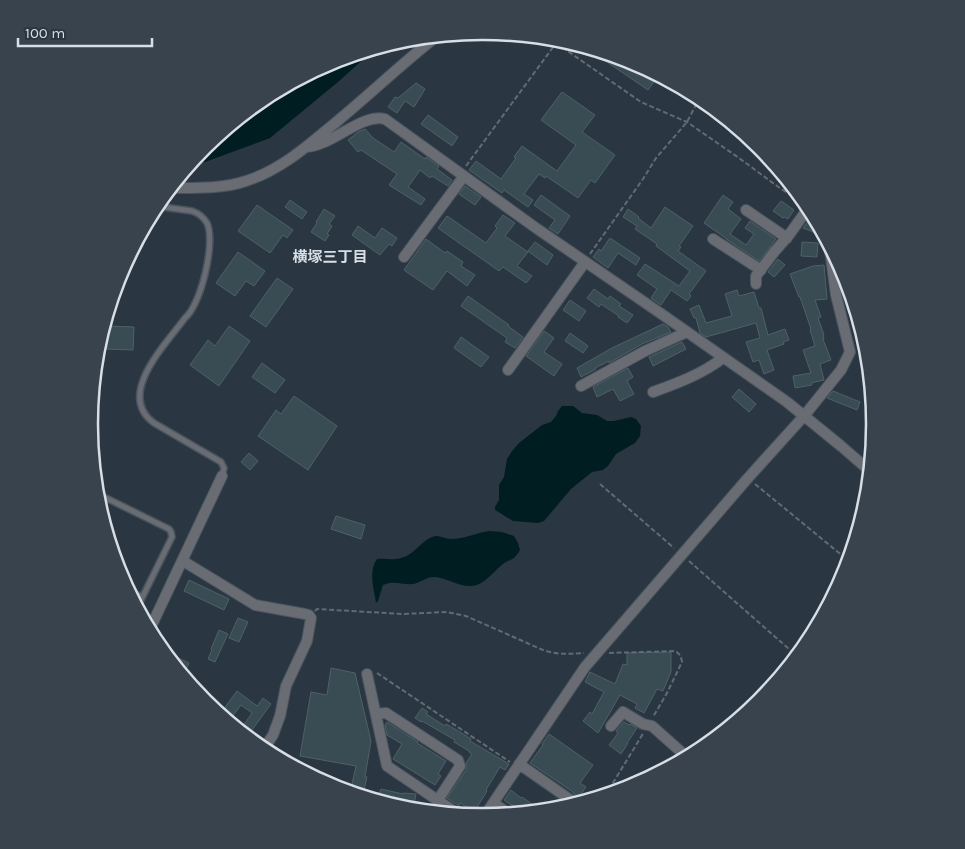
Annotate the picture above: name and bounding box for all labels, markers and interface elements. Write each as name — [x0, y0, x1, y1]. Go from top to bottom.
scale bar — [18, 15, 151, 47]
text: 100 m — [25, 24, 65, 42]
district label: 横塚三丁目 — [292, 248, 368, 266]

